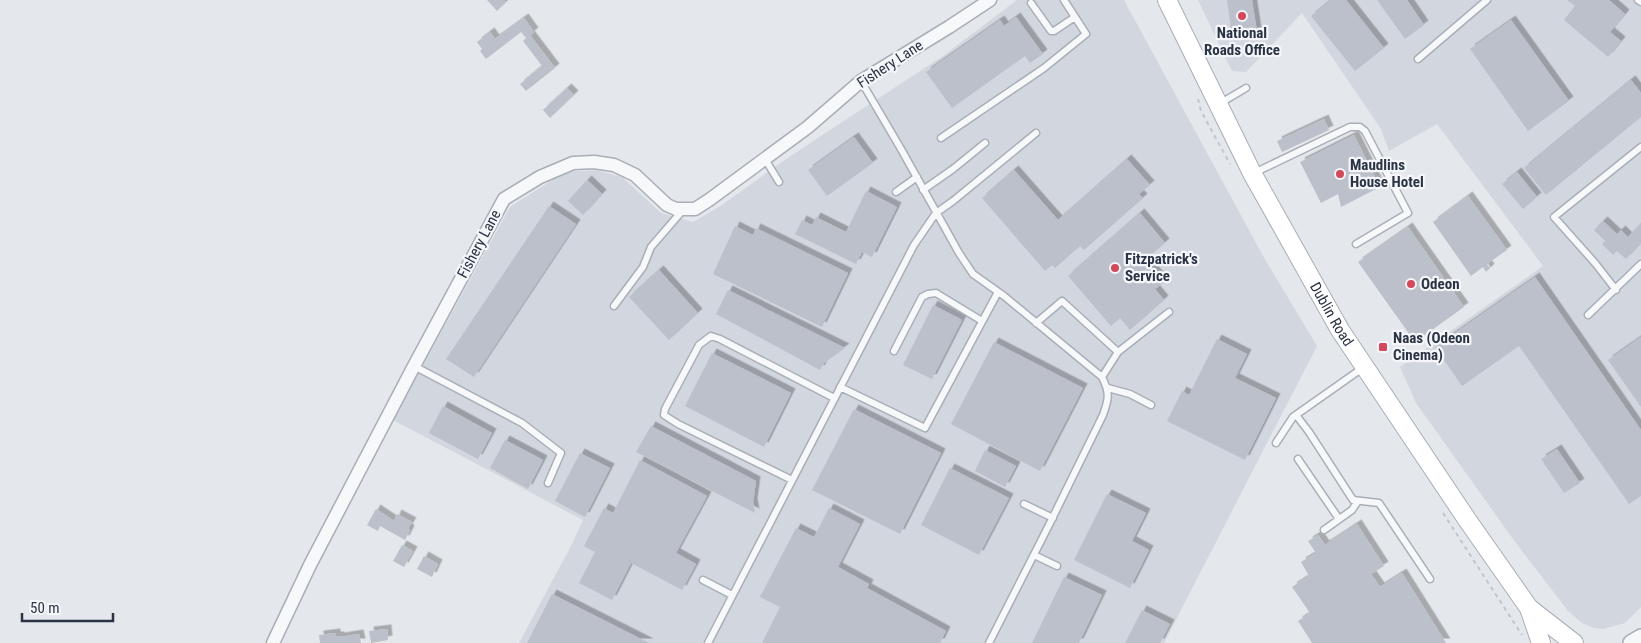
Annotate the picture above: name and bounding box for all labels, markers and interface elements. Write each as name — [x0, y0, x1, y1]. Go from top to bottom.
marker: National Roads Office — [1236, 10, 1248, 22]
place label: National Roads Office — [1204, 24, 1280, 59]
street label: Fishery Lane — [854, 36, 926, 92]
place label: Maudlins House Hotel — [1350, 156, 1424, 191]
marker: Maudlins House Hotel — [1334, 168, 1346, 180]
street label: Fishery Lane — [453, 207, 505, 281]
place label: Fitzpatrick's Service — [1125, 250, 1198, 285]
marker: Fitzpatrick's Service — [1109, 262, 1121, 274]
place label: Odeon — [1421, 275, 1460, 293]
marker: Odeon — [1405, 278, 1417, 290]
street label: Dublin Road — [1306, 279, 1357, 350]
place label: Naas (Odeon Cinema) — [1393, 329, 1470, 364]
marker: Naas (Odeon Cinema) — [1377, 341, 1389, 353]
scale bar — [22, 590, 114, 622]
text: 50 m — [30, 599, 60, 617]

